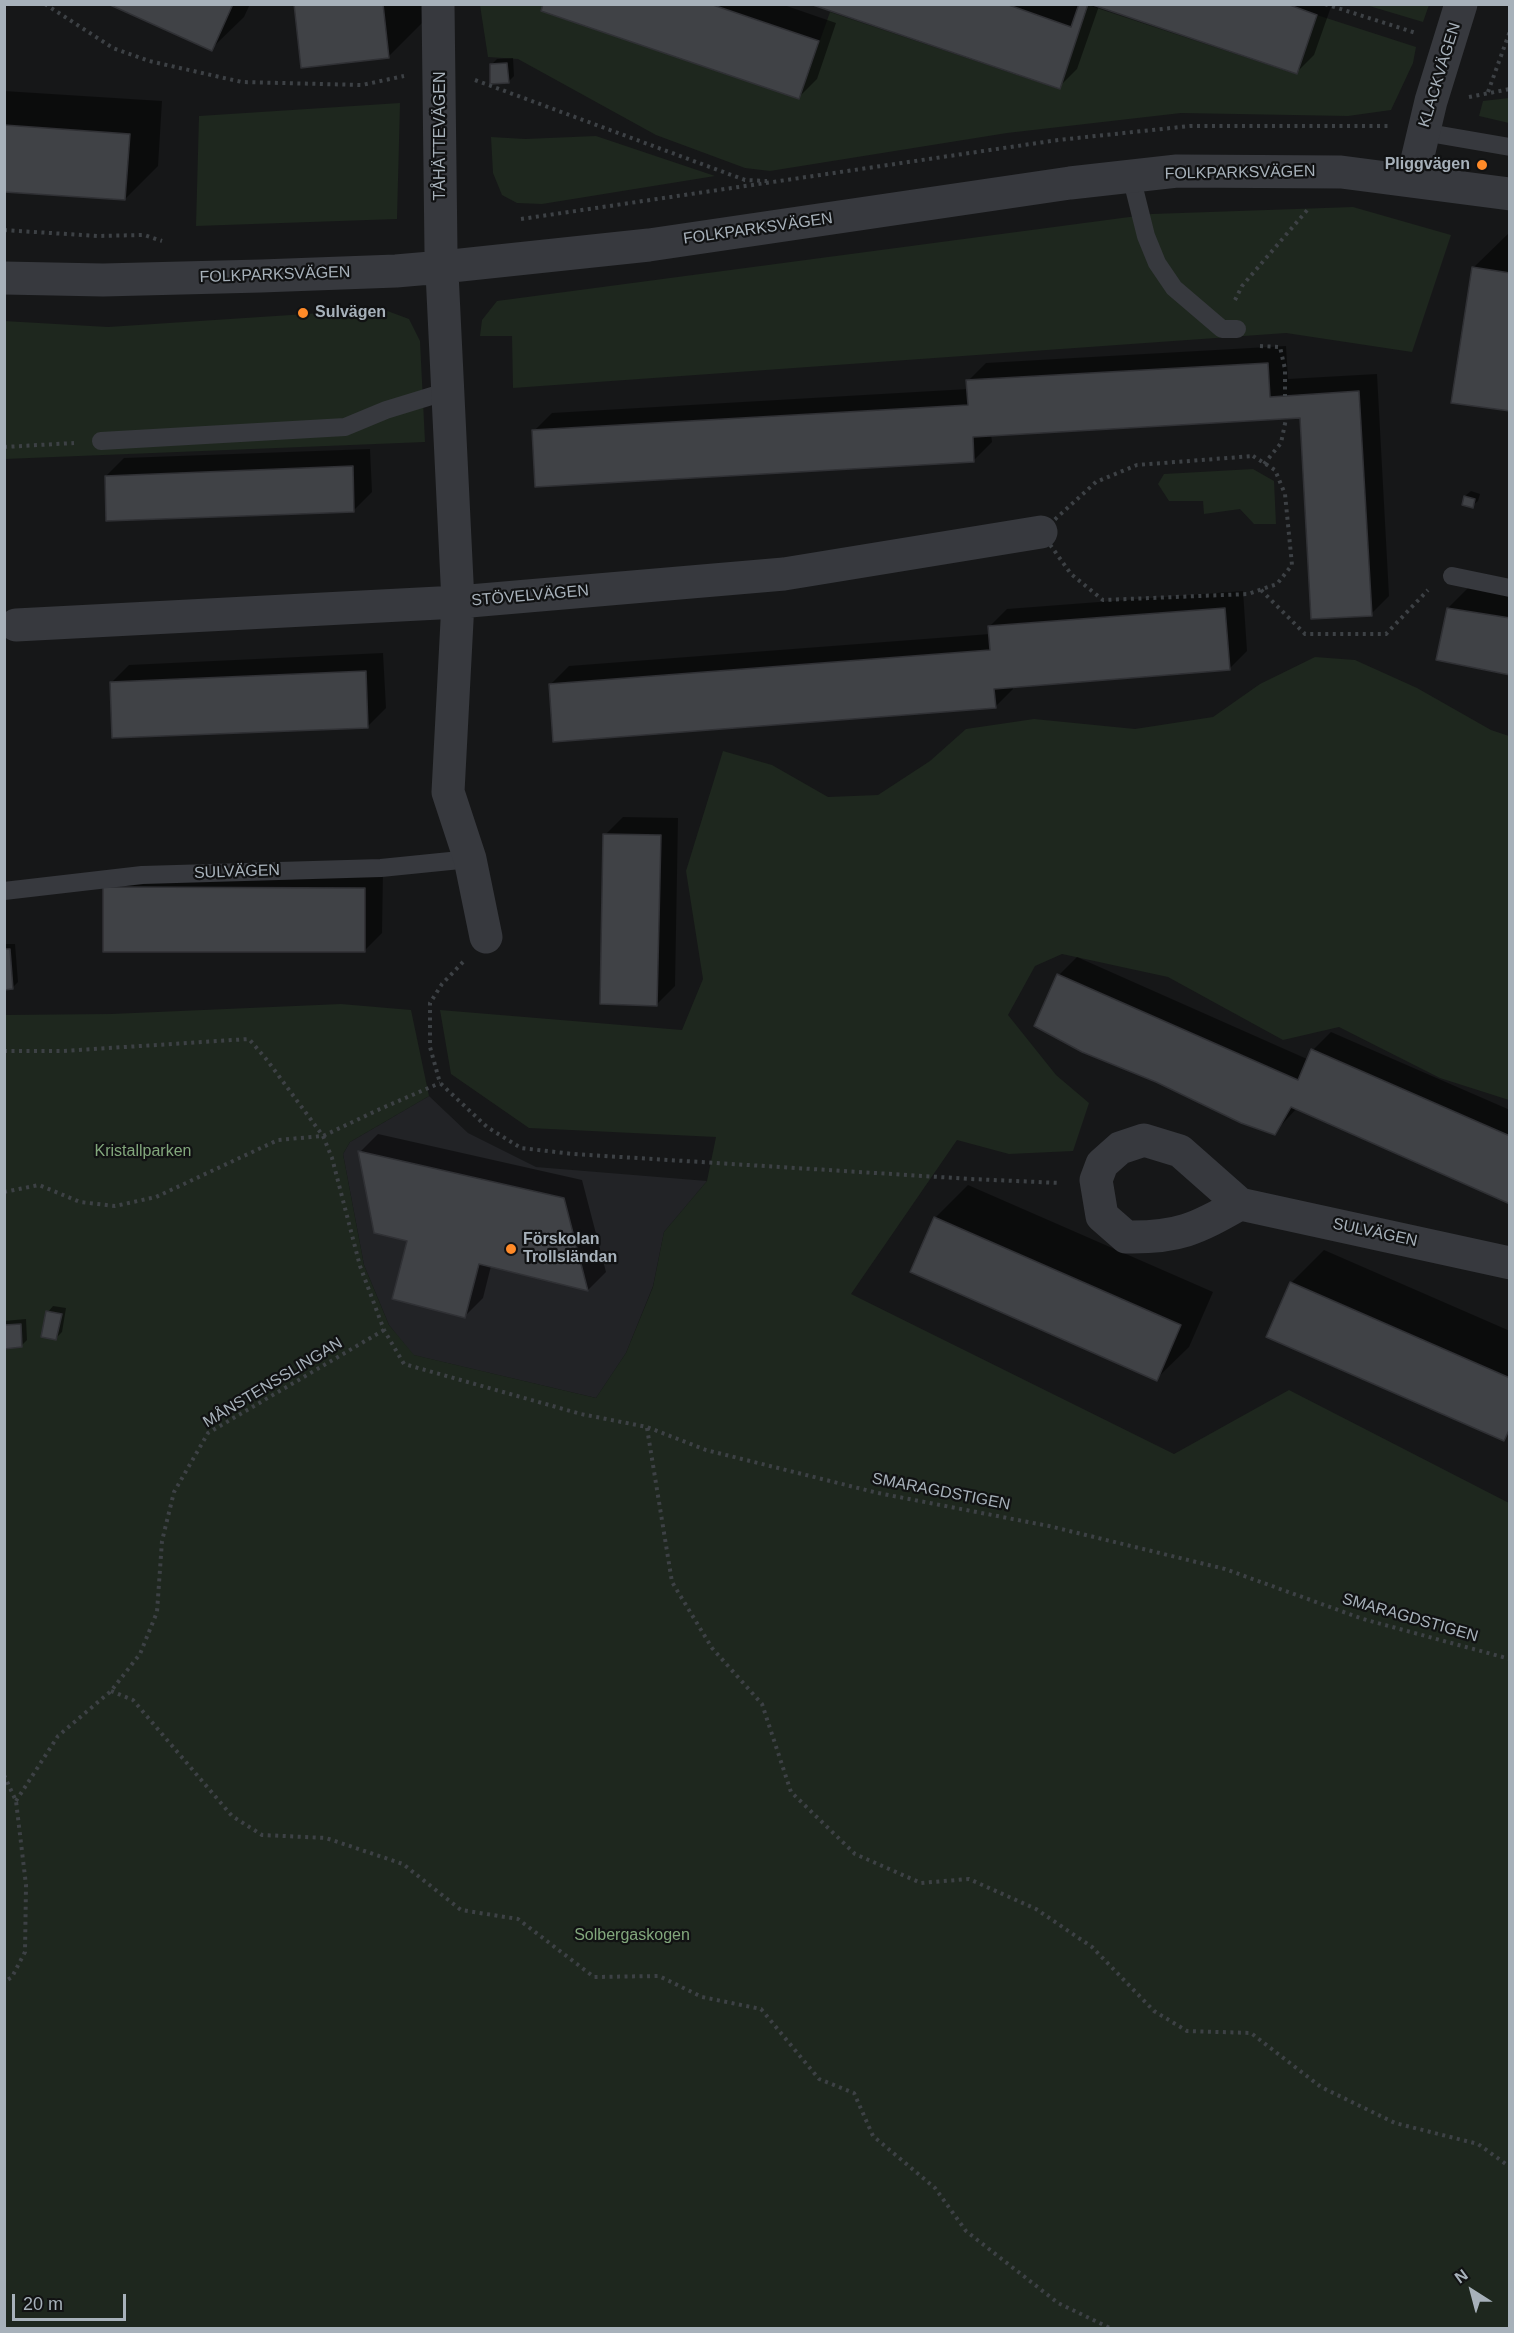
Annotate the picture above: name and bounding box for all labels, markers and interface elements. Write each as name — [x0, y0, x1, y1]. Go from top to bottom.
street label: KLACKVÄGEN — [1415, 20, 1465, 130]
street label: TÅHÄTTEVÄGEN — [431, 72, 451, 200]
place label: Pliggvägen — [1385, 155, 1470, 175]
marker: Pliggvägen — [1475, 158, 1489, 172]
street label: FOLKPARKSVÄGEN — [1164, 162, 1316, 184]
street label: FOLKPARKSVÄGEN — [682, 209, 834, 249]
street label: FOLKPARKSVÄGEN — [199, 263, 351, 287]
place label: Sulvägen — [315, 303, 386, 323]
marker: Sulvägen — [296, 306, 310, 320]
street label: STÖVELVÄGEN — [470, 581, 590, 611]
street label: SULVÄGEN — [194, 861, 280, 883]
park label: Kristallparken — [95, 1142, 191, 1162]
street label: SULVÄGEN — [1331, 1215, 1419, 1251]
place label: Förskolan Trollsländan — [523, 1230, 617, 1268]
marker: Förskolan Trollsländan — [504, 1242, 518, 1256]
street label: MÅNSTENSSLINGAN — [200, 1334, 346, 1432]
street label: SMARAGDSTIGEN — [870, 1469, 1012, 1515]
street label: SMARAGDSTIGEN — [1340, 1589, 1480, 1647]
park label: Solbergaskogen — [574, 1926, 690, 1946]
north arrow — [1442, 2261, 1502, 2321]
text: N — [1451, 2266, 1471, 2286]
scale bar — [15, 2282, 129, 2320]
text: 20 m — [23, 2294, 63, 2314]

